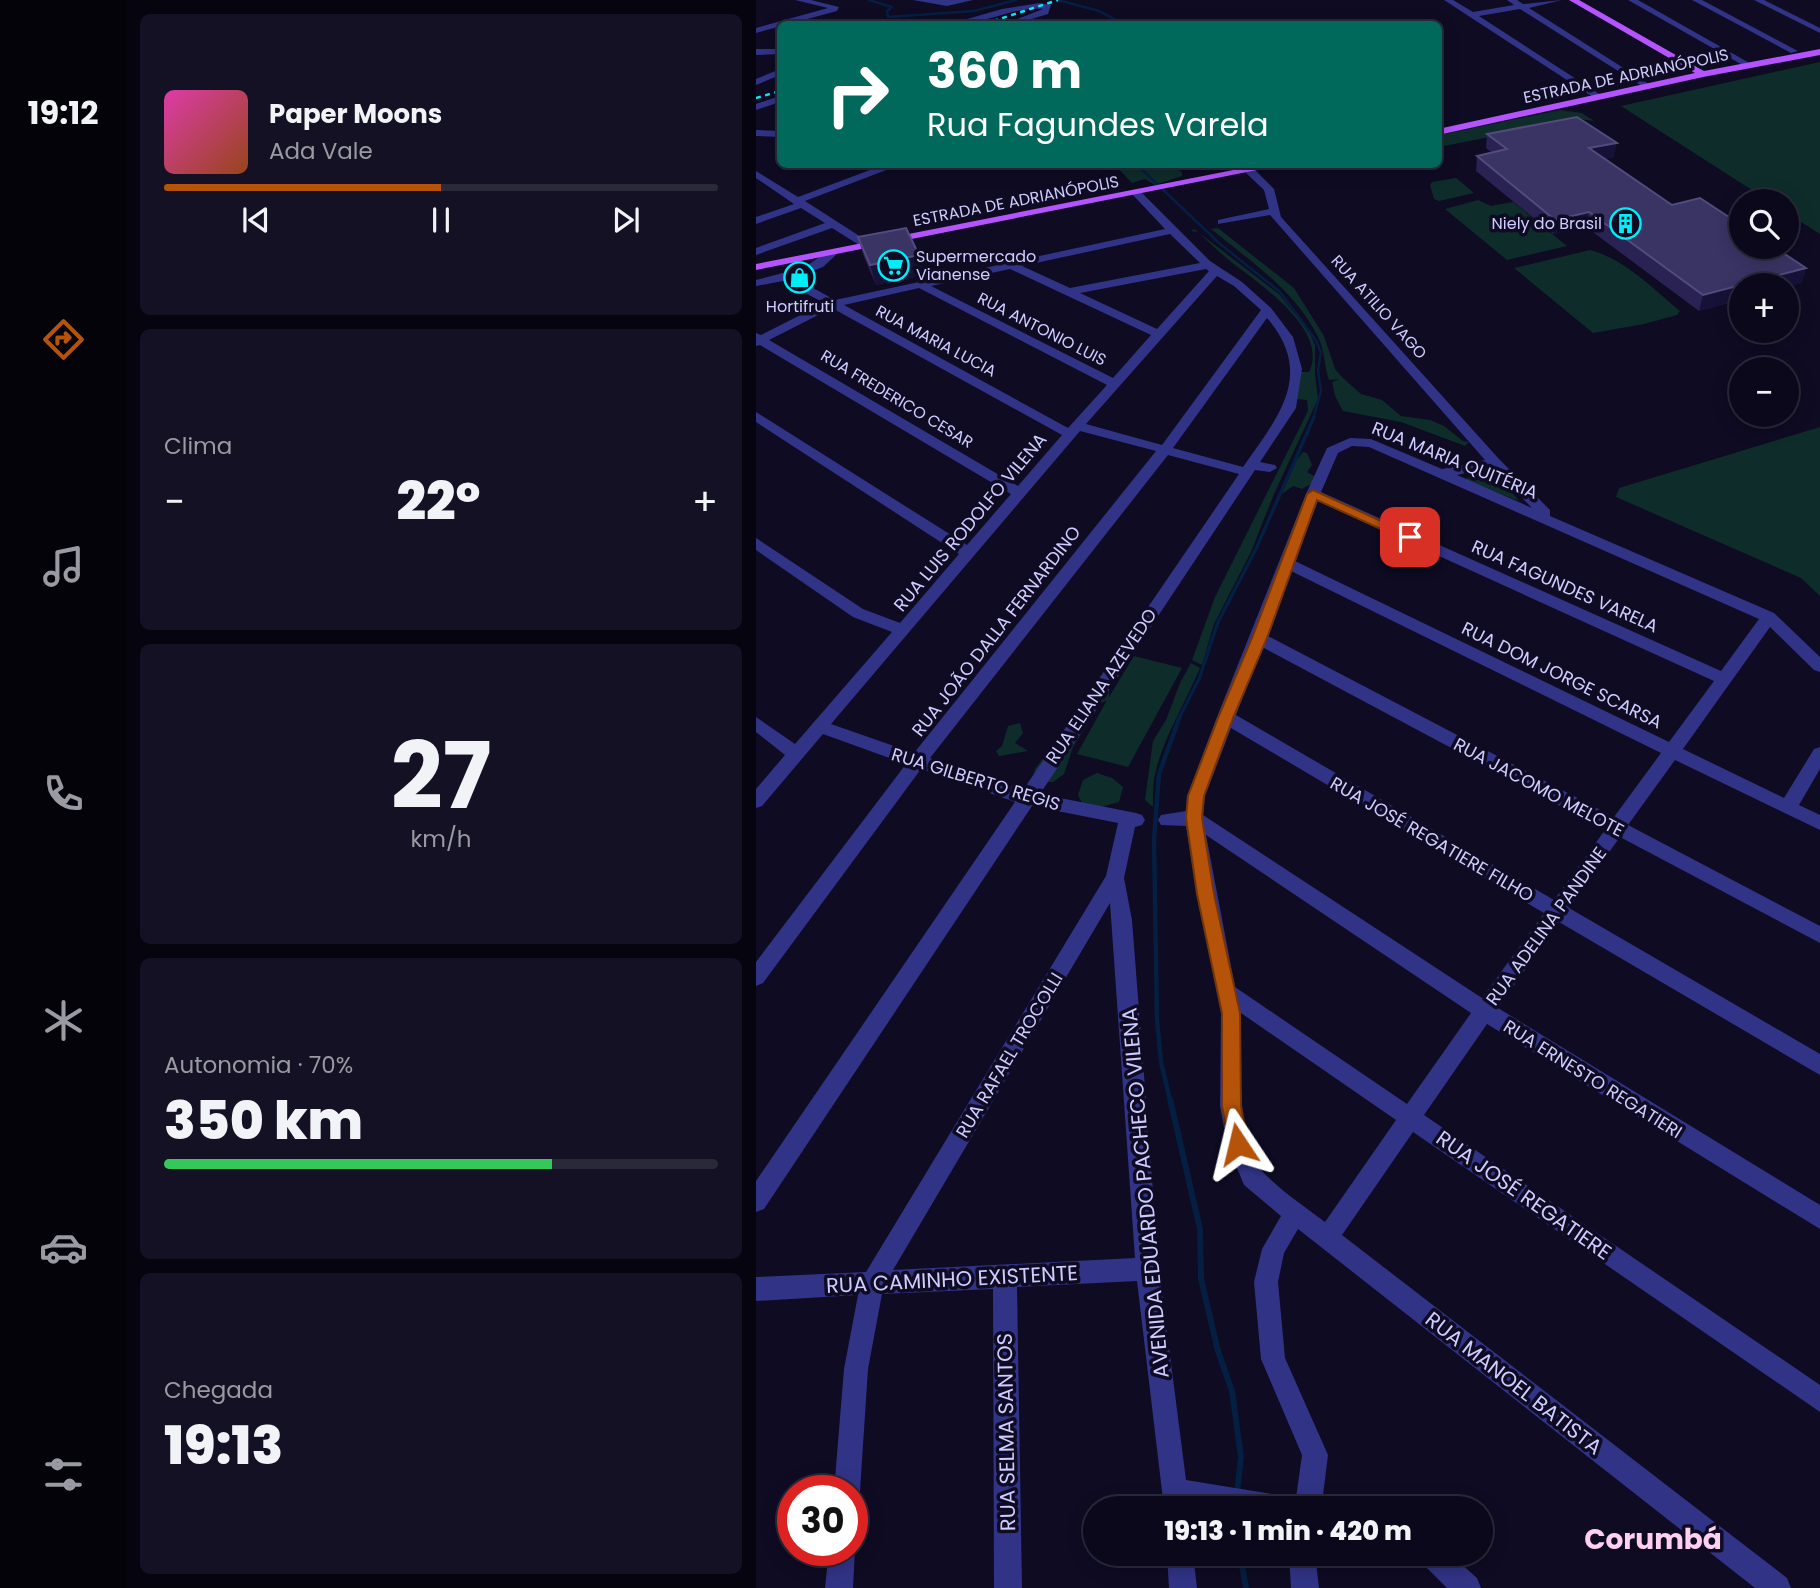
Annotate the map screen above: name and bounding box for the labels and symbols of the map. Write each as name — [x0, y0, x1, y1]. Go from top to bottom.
street label: ESTRADA DE ADRIANÓPOLIS — [1521, 43, 1731, 109]
street label: ESTRADA DE ADRIANÓPOLIS — [911, 170, 1121, 232]
building icon: Niely do Brasil — [1608, 206, 1642, 240]
place label: Niely do Brasil — [1492, 212, 1602, 235]
place label: Supermercado Vianense — [916, 245, 1036, 286]
supermarket icon: Supermercado Vianense — [876, 248, 910, 282]
street label: RUA ATILIO VAGO — [1326, 250, 1432, 364]
shop icon: Hortifruti — [783, 260, 817, 294]
street label: RUA ANTONIO LUIS — [974, 287, 1110, 371]
place label: Hortifruti — [766, 295, 834, 318]
street label: RUA MARIA LUCIA — [872, 299, 1001, 383]
street label: RUA FREDERICO CESAR — [816, 344, 978, 454]
street label: RUA MARIA QUITÉRIA — [1368, 415, 1542, 505]
street label: RUA LUIS RODOLFO VILENA — [888, 427, 1052, 617]
pin — [1380, 507, 1440, 567]
street label: RUA JOÃO DALLA FERNARDINO — [906, 520, 1086, 742]
street label: RUA FAGUNDES VARELA — [1468, 534, 1662, 638]
street label: RUA ELIANA AZEVEDO — [1040, 603, 1162, 769]
street label: RUA DOM JORGE SCARSA — [1458, 616, 1666, 734]
street label: RUA JACOMO MELOTE — [1449, 731, 1629, 843]
street label: RUA GILBERTO REGIS — [889, 741, 1063, 817]
street label: RUA JOSÉ REGATIERE FILHO — [1326, 770, 1538, 908]
street label: RUA ADELINA PANDINE — [1480, 842, 1612, 1010]
street label: RUA RAFAEL TROCOLLI — [950, 968, 1068, 1142]
street label: AVENIDA EDUARDO PACHECO VILENA — [1114, 1007, 1176, 1379]
street label: RUA ERNESTO REGATIERI — [1499, 1014, 1687, 1144]
position arrow — [1201, 1107, 1275, 1181]
street label: RUA JOSÉ REGATIERE — [1431, 1123, 1617, 1267]
street label: RUA CAMINHO EXISTENTE — [825, 1258, 1079, 1300]
street label: RUA MANOEL BATISTA — [1420, 1305, 1608, 1461]
street label: RUA SELMA SANTOS — [990, 1333, 1022, 1531]
speed limit sign: 30 — [777, 1475, 868, 1566]
district label: Corumbá — [1584, 1520, 1722, 1559]

